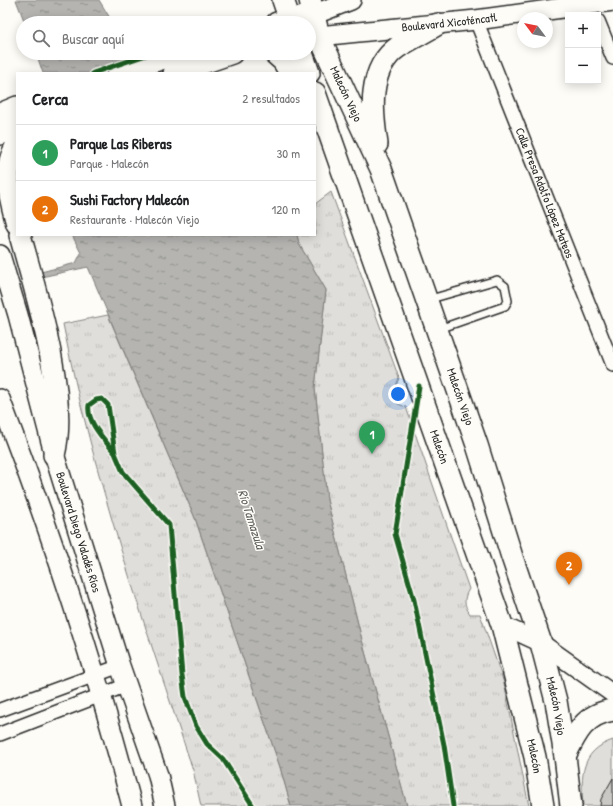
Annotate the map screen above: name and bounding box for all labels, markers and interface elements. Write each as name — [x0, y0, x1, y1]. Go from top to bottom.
street label: Boulevard Xicoténcatl — [401, 8, 499, 36]
north arrow — [517, 12, 553, 48]
map controls — [565, 12, 601, 84]
button: + — [565, 12, 601, 48]
search box — [16, 16, 316, 60]
icon: search — [30, 27, 52, 49]
text: Buscar aquí — [62, 28, 125, 49]
button: − — [565, 48, 601, 84]
street label: Malecón Viejo — [326, 63, 367, 124]
text: Cerca — [32, 87, 68, 110]
text: 2 resultados — [242, 89, 300, 107]
street label: Calle Presa Adolfo López Mateos — [512, 125, 579, 261]
text: Parque Las Riberas — [70, 133, 172, 154]
text: 1 — [43, 144, 47, 162]
text: 30 m — [277, 144, 300, 162]
text: Parque · Malecón — [70, 154, 149, 172]
text: Sushi Factory Malecón — [70, 189, 189, 210]
text: 2 — [42, 200, 48, 218]
text: 120 m — [272, 200, 300, 218]
text: Restaurante · Malecón Viejo — [70, 210, 199, 228]
street label: Malecón Viejo — [443, 366, 479, 428]
your location — [388, 384, 408, 404]
pin: 1 — [359, 421, 385, 454]
street label: Malecón — [426, 427, 454, 466]
street label: Boulevard Diego Valadés Ríos — [52, 470, 106, 595]
water label: Río Tamazula — [234, 487, 271, 553]
pin: 2 — [556, 552, 582, 585]
street label: Malecón Viejo — [542, 675, 571, 737]
street label: Malecón — [523, 737, 547, 774]

